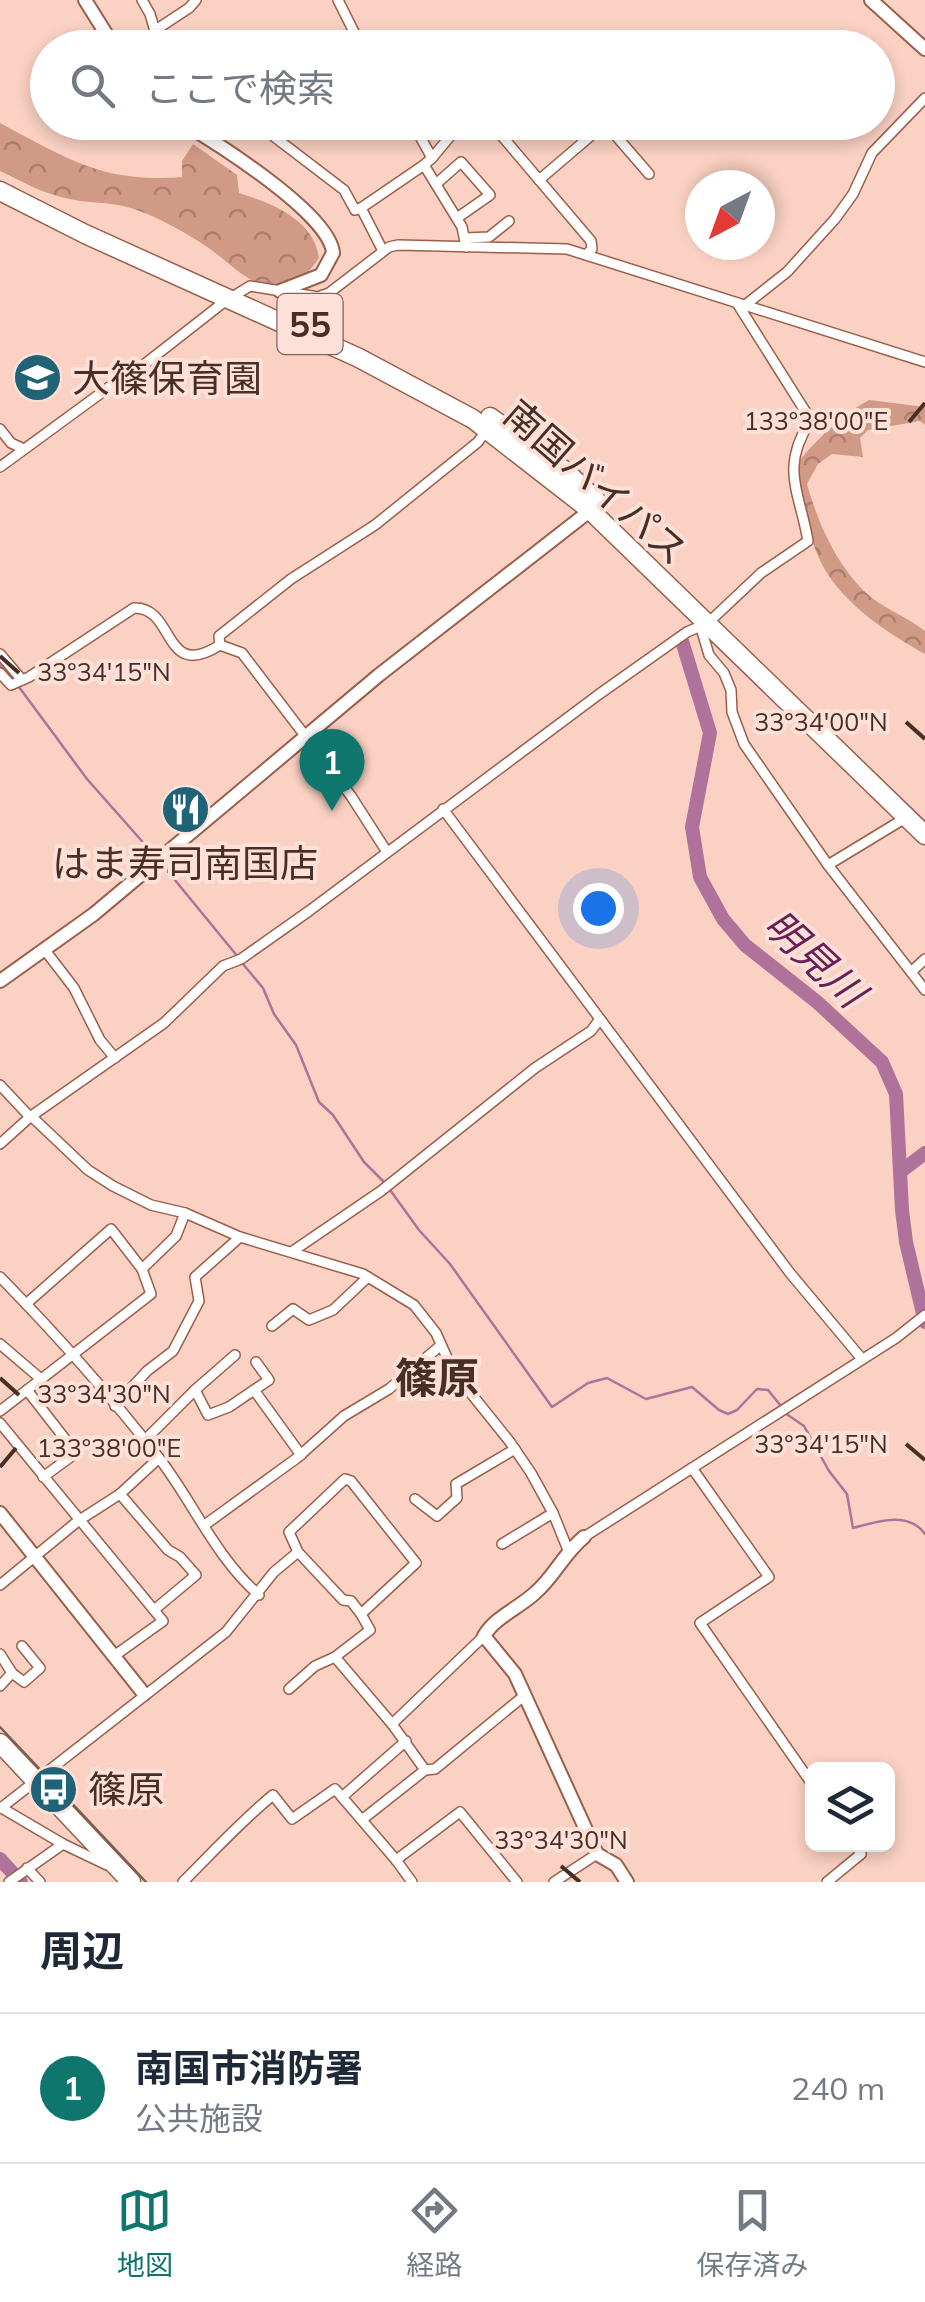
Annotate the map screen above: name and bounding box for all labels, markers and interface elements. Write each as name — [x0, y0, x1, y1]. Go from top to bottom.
search box — [30, 30, 895, 140]
icon: search — [65, 58, 120, 113]
text: ここで検索 — [145, 64, 335, 112]
north arrow — [685, 170, 775, 260]
road number: 55 — [278, 294, 342, 354]
school or university icon: 大篠保育園 — [11, 352, 63, 404]
place label: 大篠保育園 — [72, 354, 262, 402]
street label: 南国バイパス — [495, 389, 697, 575]
text: 133°38'00"E — [744, 405, 888, 436]
text: 33°34'15"N — [37, 656, 171, 687]
text: 33°34'00"N — [754, 706, 888, 737]
pin: 1 — [300, 728, 364, 811]
restaurant icon: はま寿司南国店 — [159, 783, 211, 835]
place label: はま寿司南国店 — [52, 839, 318, 887]
your location — [573, 883, 624, 934]
water label: 明見川 — [754, 899, 879, 1020]
district label: 篠原 — [395, 1351, 479, 1404]
text: 33°34'30"N — [37, 1378, 171, 1409]
text: 33°34'15"N — [754, 1428, 888, 1459]
text: 133°38'00"E — [37, 1432, 181, 1463]
map controls — [805, 1762, 895, 1852]
button: layers — [805, 1762, 895, 1852]
bus stop icon: 篠原 — [27, 1763, 79, 1815]
place label: 篠原 — [88, 1765, 164, 1813]
text: 33°34'30"N — [494, 1824, 628, 1855]
text: 周辺 — [40, 1924, 124, 1977]
text: 南国市消防署 — [135, 2044, 363, 2092]
text: 1 — [63, 2068, 82, 2108]
text: 240 m — [791, 2068, 885, 2108]
text: 公共施設 — [135, 2098, 263, 2138]
tab: 地図 — [117, 2183, 173, 2283]
tab: 経路 — [406, 2183, 462, 2283]
tab: 保存済み — [696, 2183, 808, 2283]

